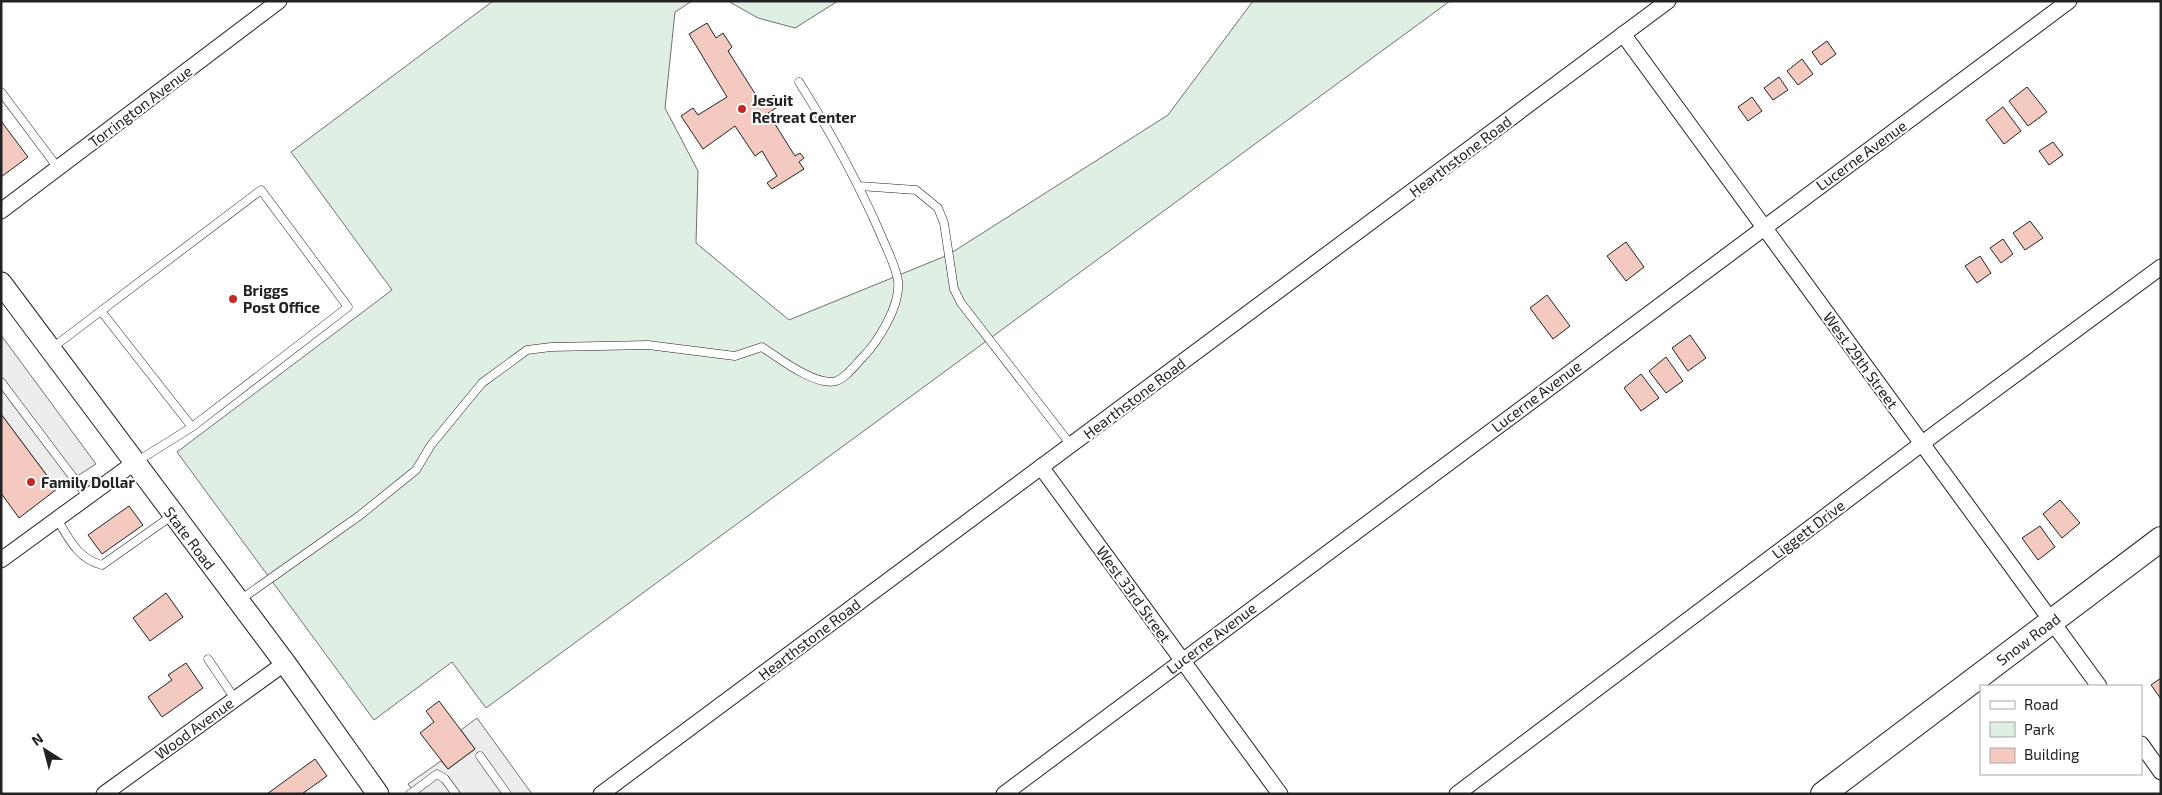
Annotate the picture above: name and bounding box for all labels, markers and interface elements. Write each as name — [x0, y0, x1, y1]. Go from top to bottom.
street label: Torrington Avenue — [85, 61, 195, 151]
place label: Jesuit Retreat Center — [752, 91, 857, 126]
marker: Jesuit Retreat Center — [736, 103, 748, 115]
street label: Hearthstone Road — [1405, 112, 1515, 200]
street label: Lucerne Avenue — [1812, 116, 1910, 194]
place label: Briggs Post Office — [243, 281, 320, 316]
marker: Briggs Post Office — [227, 293, 239, 305]
street label: West 29th Street — [1820, 308, 1902, 412]
street label: Hearthstone Road — [1079, 354, 1189, 442]
street label: Lucerne Avenue — [1488, 356, 1584, 436]
place label: Family Dollar — [41, 473, 135, 492]
marker: Family Dollar — [25, 476, 37, 488]
street label: Liggett Drive — [1768, 496, 1848, 562]
street label: State Road — [161, 503, 219, 573]
street label: West 33rd Street — [1093, 542, 1175, 646]
street label: Hearthstone Road — [754, 595, 864, 683]
street label: Lucerne Avenue — [1163, 598, 1259, 678]
street label: Snow Road — [1992, 609, 2064, 669]
legend — [1980, 685, 2142, 775]
street label: Wood Avenue — [151, 693, 237, 763]
text: Road — [2024, 695, 2059, 713]
text: Park — [2024, 720, 2055, 738]
north arrow — [20, 725, 70, 775]
text: N — [28, 729, 46, 749]
text: Building — [2024, 745, 2080, 763]

